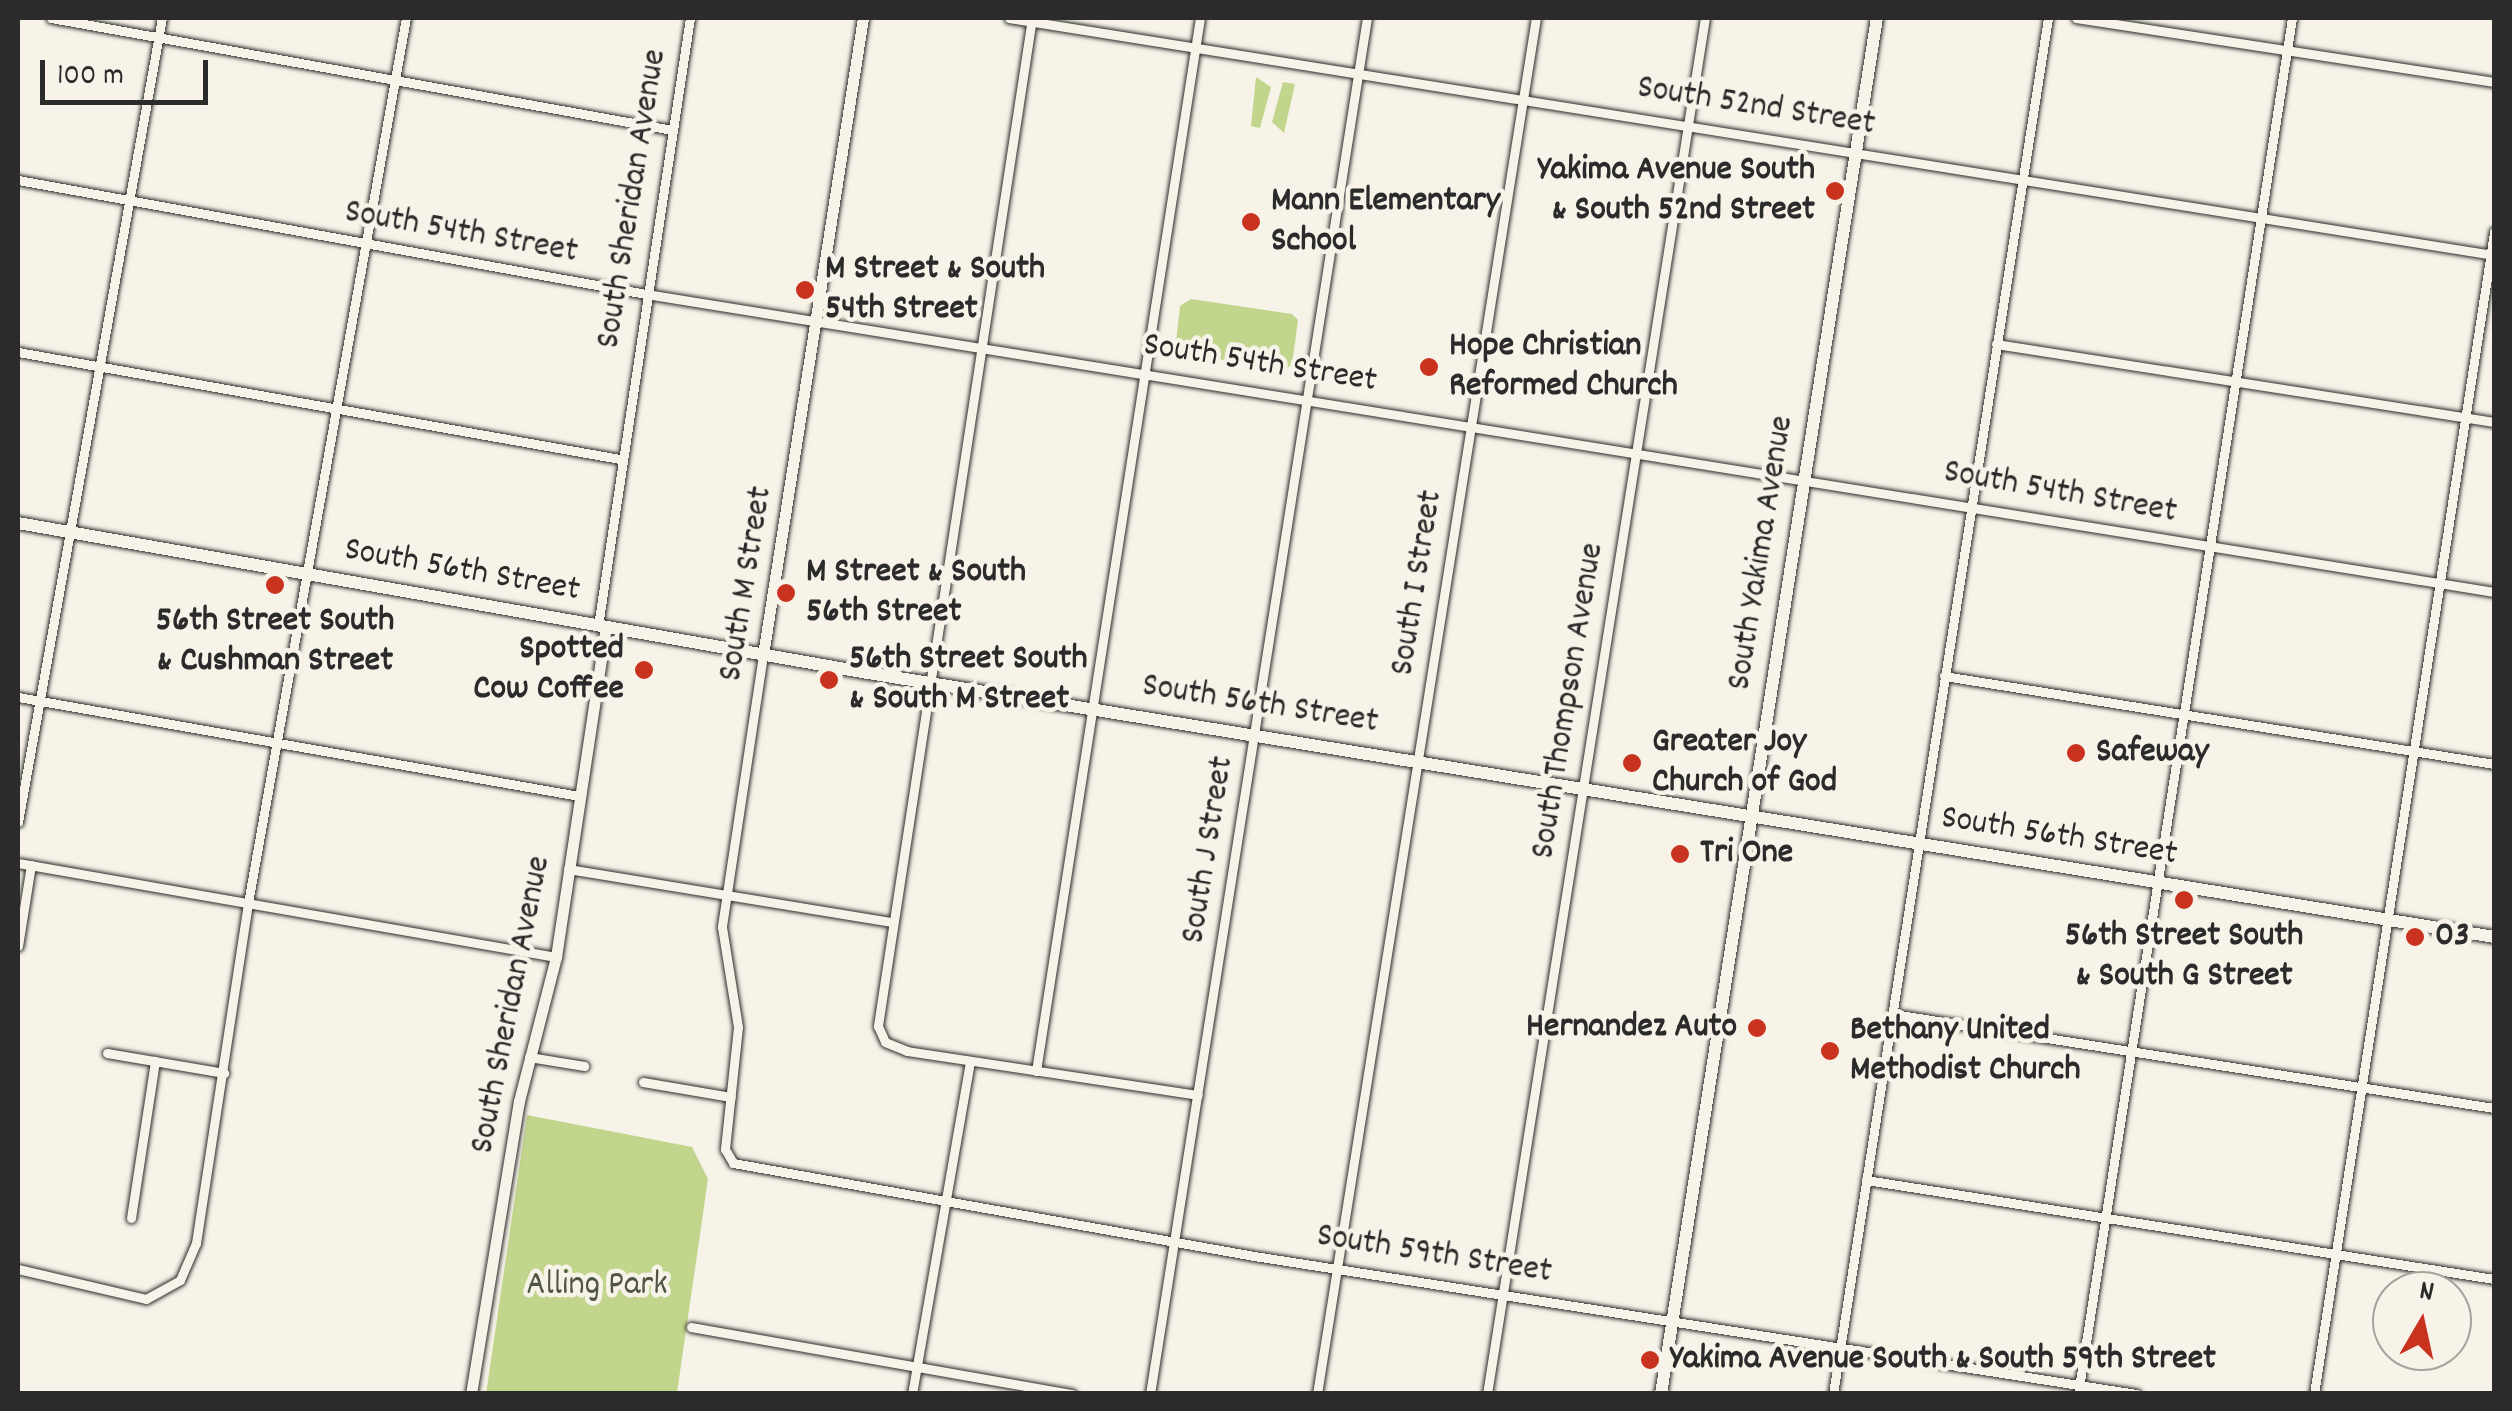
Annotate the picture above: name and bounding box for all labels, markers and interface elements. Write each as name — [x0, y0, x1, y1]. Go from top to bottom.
scale bar — [45, 40, 212, 102]
street label: South Sheridan Avenue — [589, 47, 677, 351]
text: 100 m — [57, 56, 124, 99]
street label: South 52nd Street — [1634, 67, 1878, 147]
place label: Yakima Avenue South & South 52nd Street — [1538, 150, 1815, 232]
marker: Yakima Avenue South & South 52nd Street — [1824, 180, 1846, 202]
place label: Mann Elementary School — [1271, 181, 1500, 263]
street label: South 54th Street — [341, 192, 581, 274]
marker: Mann Elementary School — [1240, 211, 1262, 233]
place label: M Street & South 54th Street — [825, 249, 1045, 331]
marker: M Street & South 54th Street — [794, 279, 816, 301]
street label: South 54th Street — [1140, 325, 1380, 403]
place label: Hope Christian Reformed Church — [1449, 326, 1678, 408]
marker: Hope Christian Reformed Church — [1418, 356, 1440, 378]
street label: South Yakima Avenue — [1720, 413, 1804, 693]
street label: South 54th Street — [1940, 452, 2180, 534]
street label: South M Street — [711, 484, 783, 684]
street label: South I Street — [1383, 487, 1453, 679]
street label: South 56th Street — [341, 530, 583, 612]
street label: South Thompson Avenue — [1523, 540, 1615, 862]
place label: M Street & South 56th Street — [806, 552, 1026, 634]
marker: 56th Street South & Cushman Street — [264, 574, 286, 596]
marker: M Street & South 56th Street — [775, 582, 797, 604]
place label: 56th Street South & Cushman Street — [156, 601, 394, 683]
place label: Spotted Cow Coffee — [473, 629, 624, 711]
place label: 56th Street South & South M Street — [849, 639, 1087, 721]
marker: Spotted Cow Coffee — [633, 659, 655, 681]
street label: South 56th Street — [1139, 666, 1381, 744]
marker: 56th Street South & South M Street — [818, 669, 840, 691]
place label: Greater Joy Church of God — [1652, 722, 1837, 804]
place label: Safeway — [2096, 732, 2209, 774]
marker: Safeway — [2065, 742, 2087, 764]
marker: Greater Joy Church of God — [1621, 752, 1643, 774]
street label: South J Street — [1173, 753, 1245, 947]
street label: South 56th Street — [1938, 798, 2180, 876]
place label: Tri One — [1700, 833, 1793, 875]
marker: Tri One — [1669, 843, 1691, 865]
street label: South Sheridan Avenue — [463, 853, 561, 1157]
marker: 56th Street South & South G Street — [2173, 889, 2195, 911]
place label: 56th Street South & South G Street — [2065, 916, 2303, 998]
place label: 03 — [2435, 916, 2470, 958]
marker: 03 — [2404, 926, 2426, 948]
place label: Hernandez Auto — [1526, 1007, 1737, 1049]
place label: Bethany United Methodist Church — [1850, 1010, 2080, 1092]
marker: Hernandez Auto — [1746, 1017, 1768, 1039]
marker: Bethany United Methodist Church — [1819, 1040, 1841, 1062]
street label: South 59th Street — [1314, 1216, 1554, 1294]
park label: Alling Park — [526, 1265, 668, 1307]
north arrow — [2372, 1271, 2472, 1371]
text: N — [2416, 1273, 2436, 1314]
place label: Yakima Avenue South & South 59th Street — [1670, 1339, 2216, 1381]
marker: Yakima Avenue South & South 59th Street — [1639, 1349, 1661, 1371]

